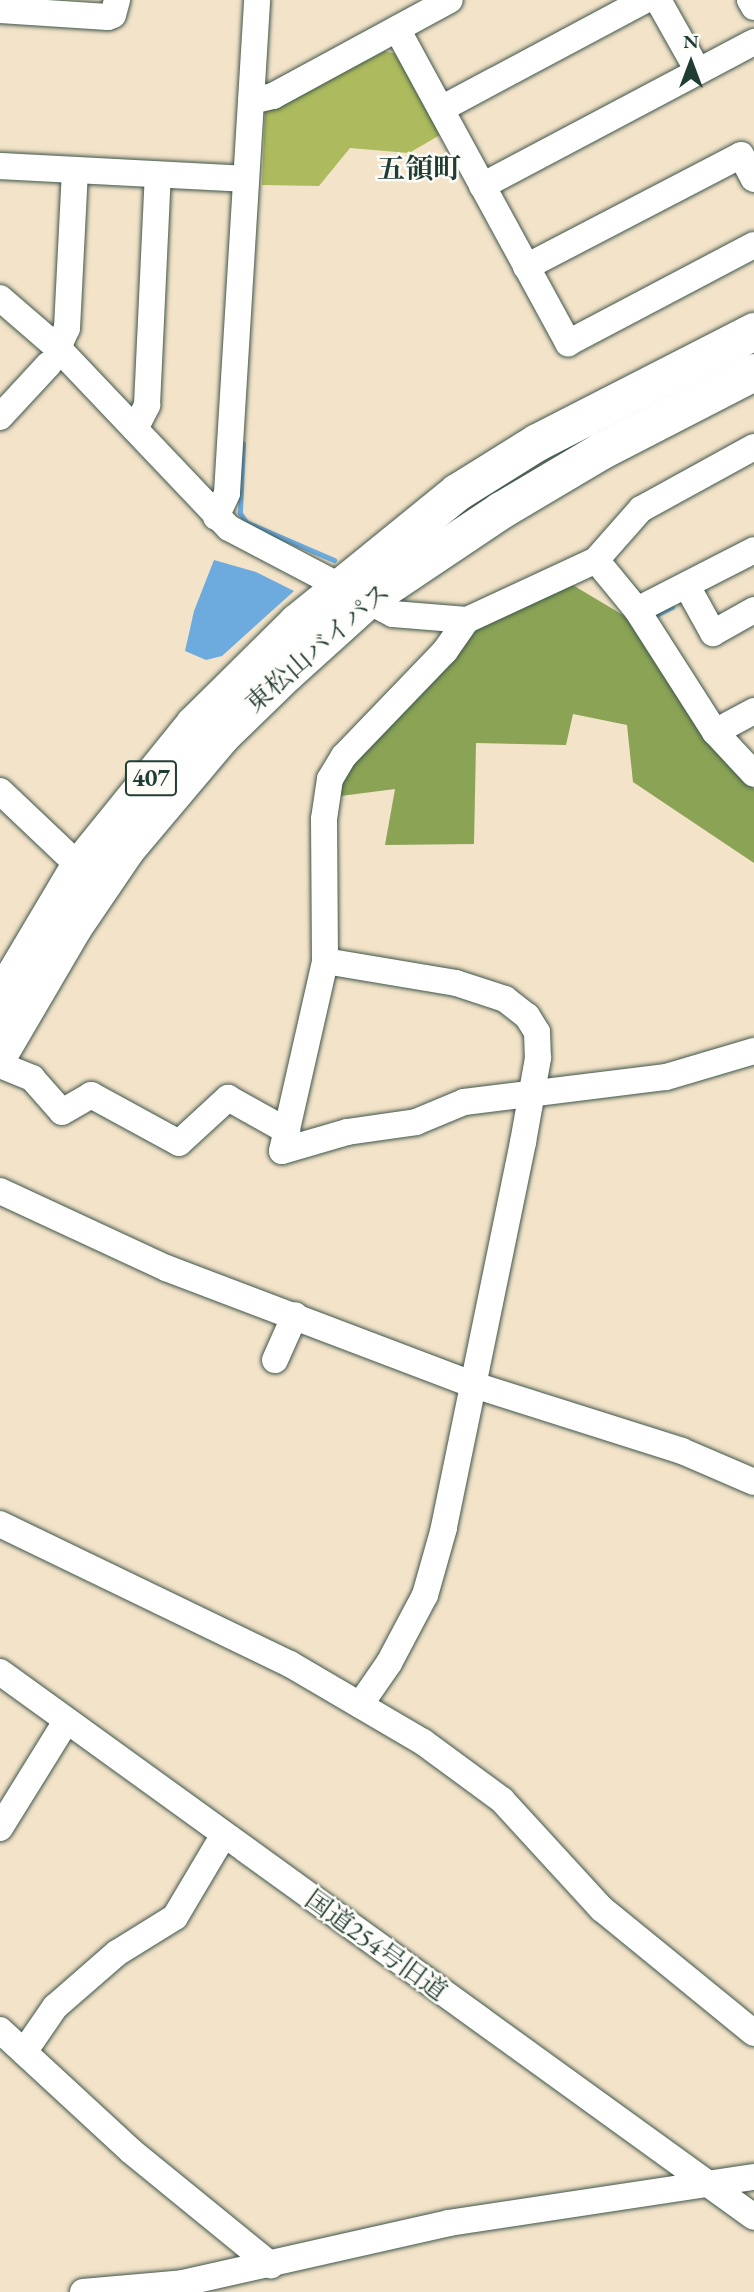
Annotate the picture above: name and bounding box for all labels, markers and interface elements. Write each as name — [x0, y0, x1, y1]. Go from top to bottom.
north arrow — [656, 28, 726, 98]
text: N — [683, 29, 699, 54]
district label: 五領町 — [377, 151, 461, 185]
street label: 東松山バイパス — [239, 577, 397, 719]
road number: 407 — [125, 758, 177, 798]
street label: 国道254号旧道 — [299, 1884, 453, 2008]

